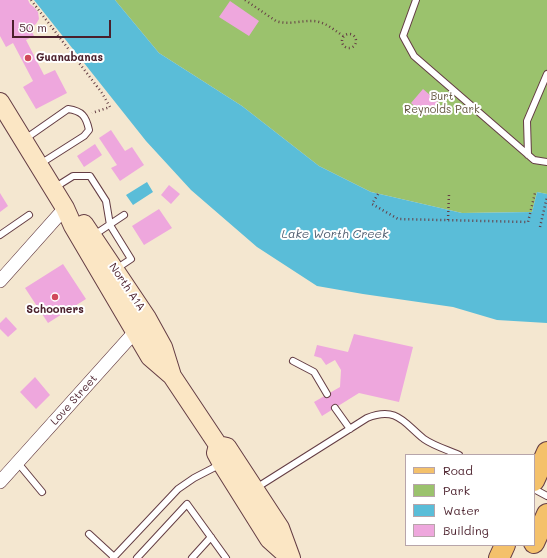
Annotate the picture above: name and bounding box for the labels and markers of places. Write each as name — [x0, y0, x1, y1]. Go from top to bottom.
place label: Guanabanas — [36, 51, 103, 65]
marker: Guanabanas — [23, 53, 33, 63]
marker: Schooners — [50, 292, 60, 302]
place label: Schooners — [26, 303, 84, 317]

